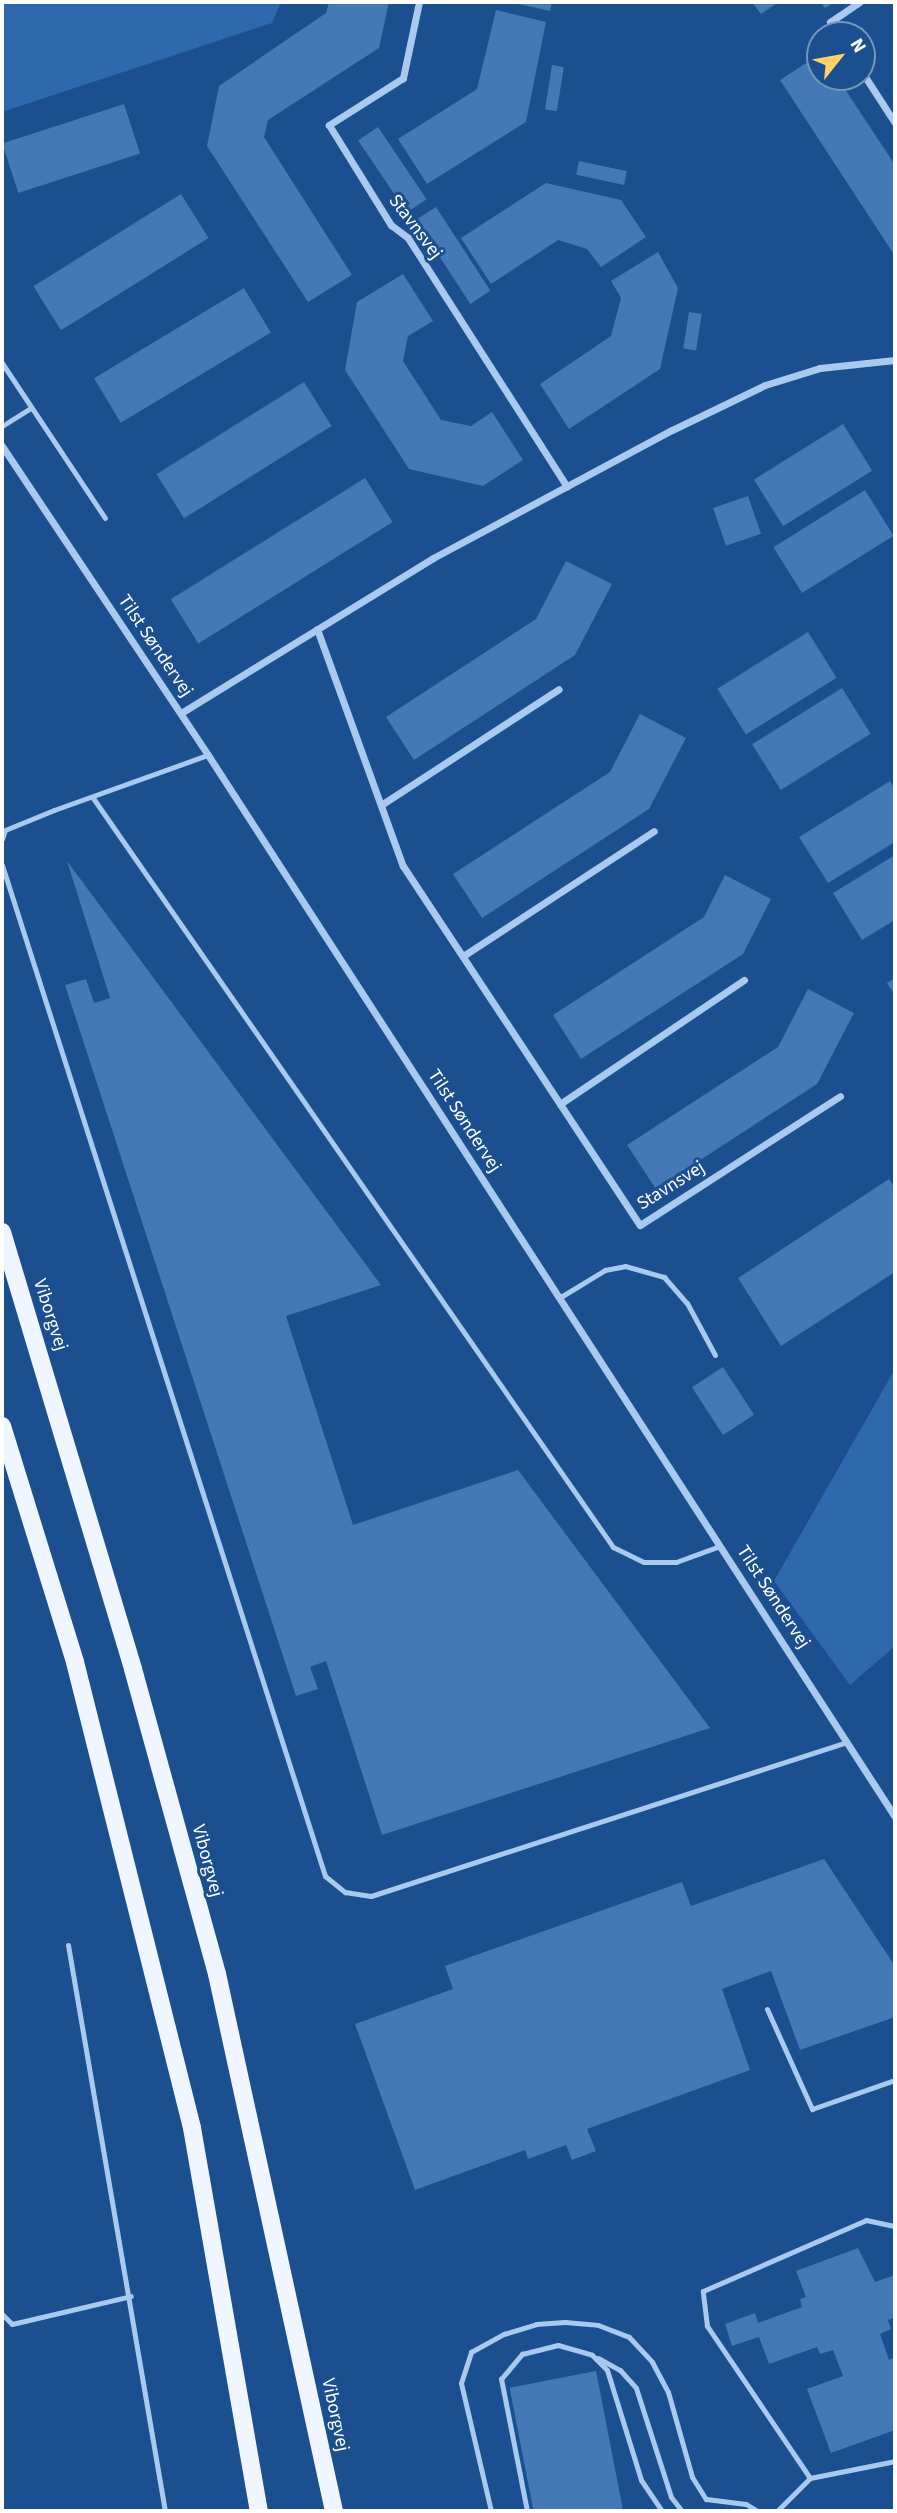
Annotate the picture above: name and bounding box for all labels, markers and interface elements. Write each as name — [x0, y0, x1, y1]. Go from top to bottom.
north arrow — [806, 21, 876, 91]
text: N — [843, 34, 873, 58]
street label: Stavnsvej — [383, 190, 447, 264]
street label: Tilst Søndervej — [112, 591, 198, 701]
street label: Tilst Søndervej — [422, 1065, 506, 1177]
street label: Stavnsvej — [633, 1156, 709, 1216]
street label: Viborgvej — [28, 1276, 72, 1354]
street label: Tilst Søndervej — [731, 1541, 815, 1653]
street label: Viborgvej — [186, 1822, 228, 1900]
street label: Viborgvej — [316, 2376, 354, 2454]

